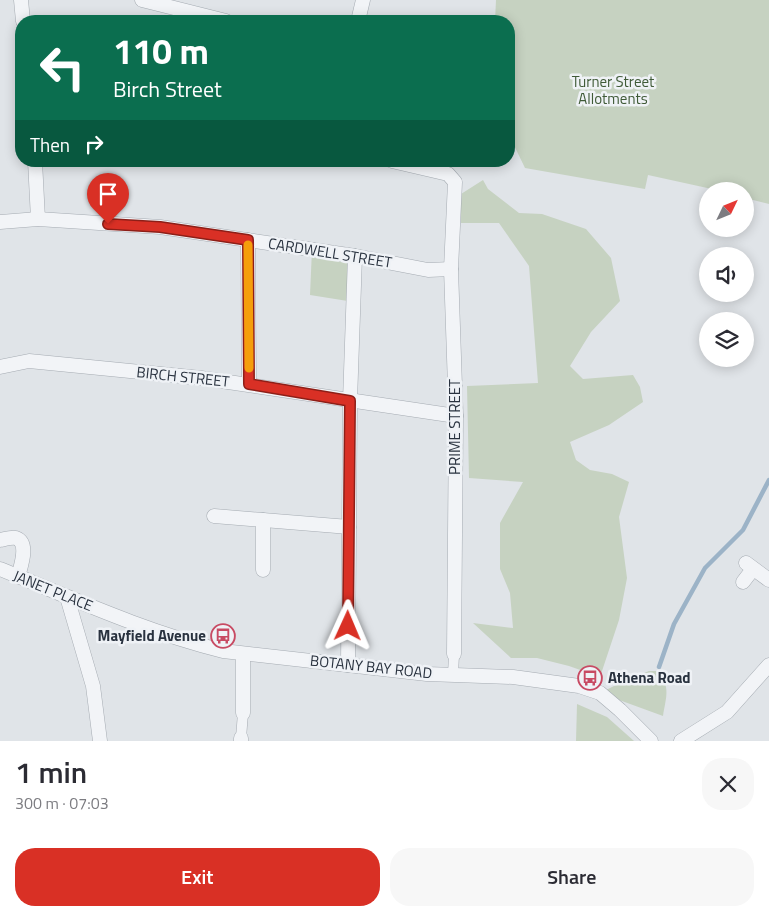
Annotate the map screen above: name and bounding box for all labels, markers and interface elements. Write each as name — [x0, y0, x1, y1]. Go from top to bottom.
text: 110 m — [113, 24, 209, 78]
icon: left — [30, 35, 95, 100]
park label: Turner Street Allotments — [572, 70, 655, 110]
text: Birch Street — [113, 72, 222, 106]
text: Then — [30, 130, 70, 159]
icon: right — [80, 130, 108, 158]
pin — [87, 173, 129, 224]
icon: arrive — [94, 180, 122, 208]
north arrow — [699, 182, 754, 238]
map controls — [699, 182, 754, 367]
street label: CARDWELL STREET — [267, 231, 394, 274]
button: sound — [699, 247, 754, 302]
button: layers — [699, 312, 754, 367]
street label: BIRCH STREET — [135, 360, 231, 393]
street label: PRIME STREET — [443, 379, 466, 475]
street label: JANET PLACE — [10, 564, 97, 617]
position arrow — [321, 599, 373, 651]
bus stop icon: Mayfield Avenue — [210, 623, 236, 649]
place label: Mayfield Avenue — [98, 624, 206, 647]
street label: BOTANY BAY ROAD — [309, 649, 433, 684]
bus stop icon: Athena Road — [577, 665, 603, 691]
place label: Athena Road — [608, 666, 691, 689]
text: 1 min — [15, 749, 87, 795]
button: close — [702, 758, 754, 810]
text: 300 m · 07:03 — [15, 791, 109, 815]
button: Exit — [15, 848, 380, 906]
button: Share — [390, 848, 754, 906]

